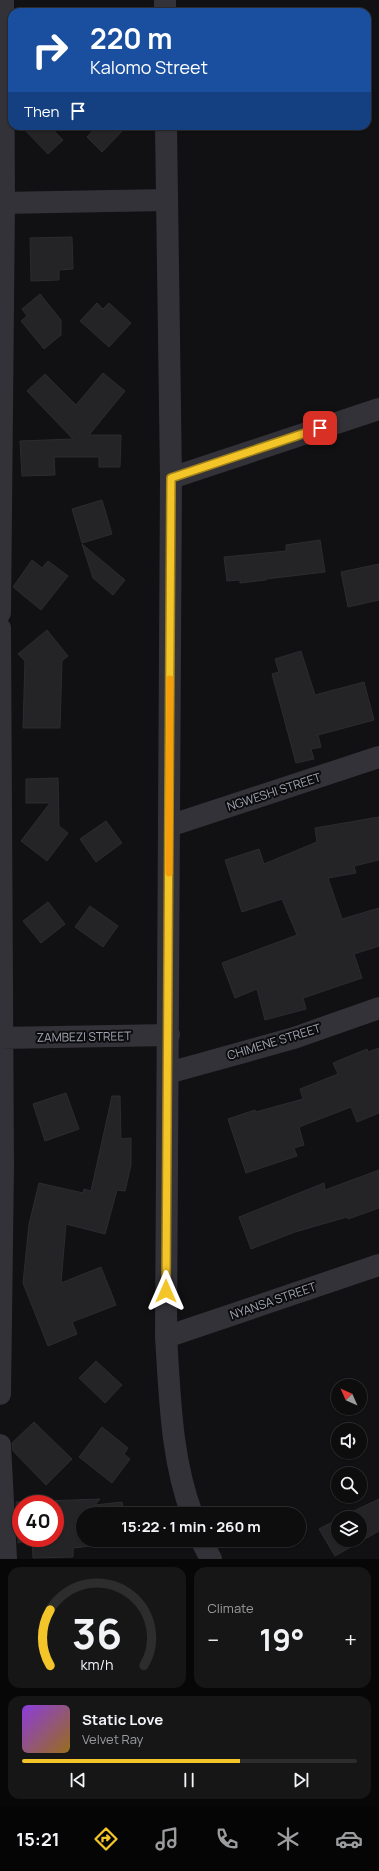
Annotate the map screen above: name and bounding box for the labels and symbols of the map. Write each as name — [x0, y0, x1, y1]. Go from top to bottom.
pin — [303, 411, 337, 445]
street label: NGWESHI STREET — [225, 768, 324, 815]
street label: CHIMENE STREET — [225, 1019, 323, 1064]
street label: ZAMBEZI STREET — [36, 1027, 132, 1046]
position arrow — [145, 1270, 187, 1312]
street label: NYANSA STREET — [227, 1278, 319, 1323]
north arrow — [331, 1379, 367, 1415]
speed limit sign: 40 — [12, 1495, 64, 1547]

